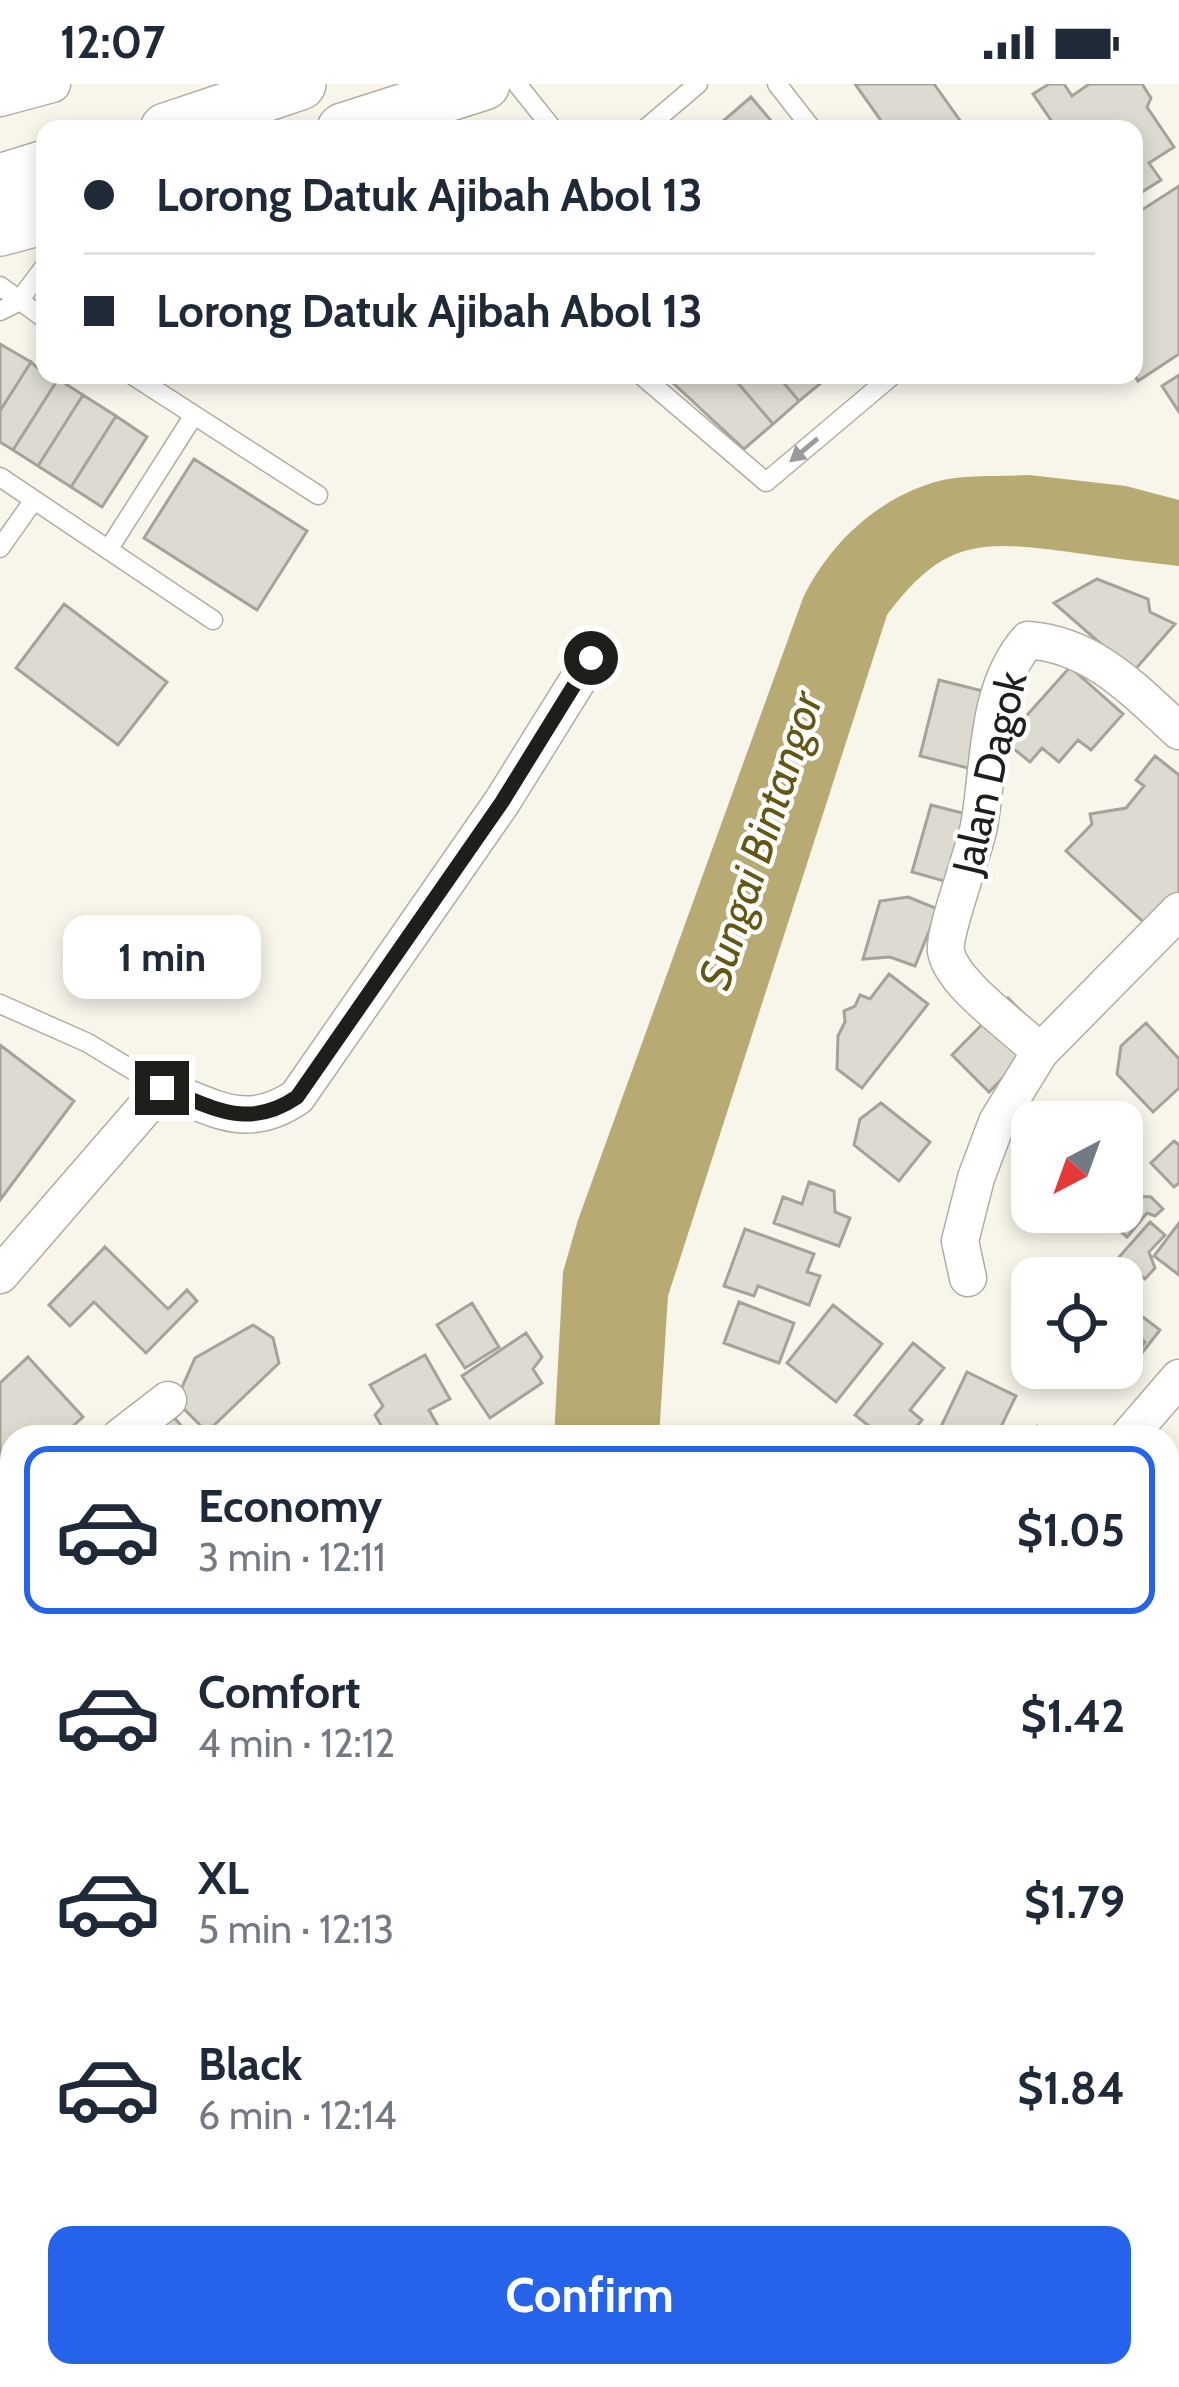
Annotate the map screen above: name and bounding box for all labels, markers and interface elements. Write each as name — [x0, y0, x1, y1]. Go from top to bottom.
text: 12:07 — [60, 15, 165, 69]
text: Lorong Datuk Ajibah Abol 13 — [156, 168, 703, 222]
text: Lorong Datuk Ajibah Abol 13 — [156, 284, 703, 338]
one-way arrow — [788, 437, 819, 463]
route start — [564, 631, 618, 685]
street label: Jalan Dagok — [940, 666, 1038, 880]
water label: Sungai Bintangor — [686, 682, 834, 996]
callout: 1 min — [63, 914, 261, 998]
text: 1 min — [118, 933, 206, 981]
route end — [135, 1061, 189, 1115]
north arrow — [1011, 1101, 1143, 1233]
map controls — [1011, 1101, 1143, 1389]
button: locate — [1011, 1257, 1143, 1389]
icon: car — [54, 1476, 162, 1584]
text: Economy — [198, 1479, 382, 1533]
text: $1.05 — [1017, 1503, 1125, 1557]
text: 3 min · 12:11 — [198, 1533, 386, 1581]
icon: car — [54, 1662, 162, 1770]
text: Comfort — [198, 1665, 361, 1719]
text: $1.42 — [1021, 1689, 1125, 1743]
text: 4 min · 12:12 — [198, 1719, 395, 1767]
icon: car — [54, 1848, 162, 1956]
text: XL — [198, 1851, 249, 1905]
text: $1.79 — [1024, 1875, 1125, 1929]
text: 5 min · 12:13 — [198, 1905, 394, 1953]
icon: car — [54, 2034, 162, 2142]
text: Black — [198, 2037, 302, 2091]
text: $1.84 — [1017, 2061, 1125, 2115]
text: 6 min · 12:14 — [198, 2091, 397, 2139]
button: Confirm — [48, 2226, 1131, 2364]

